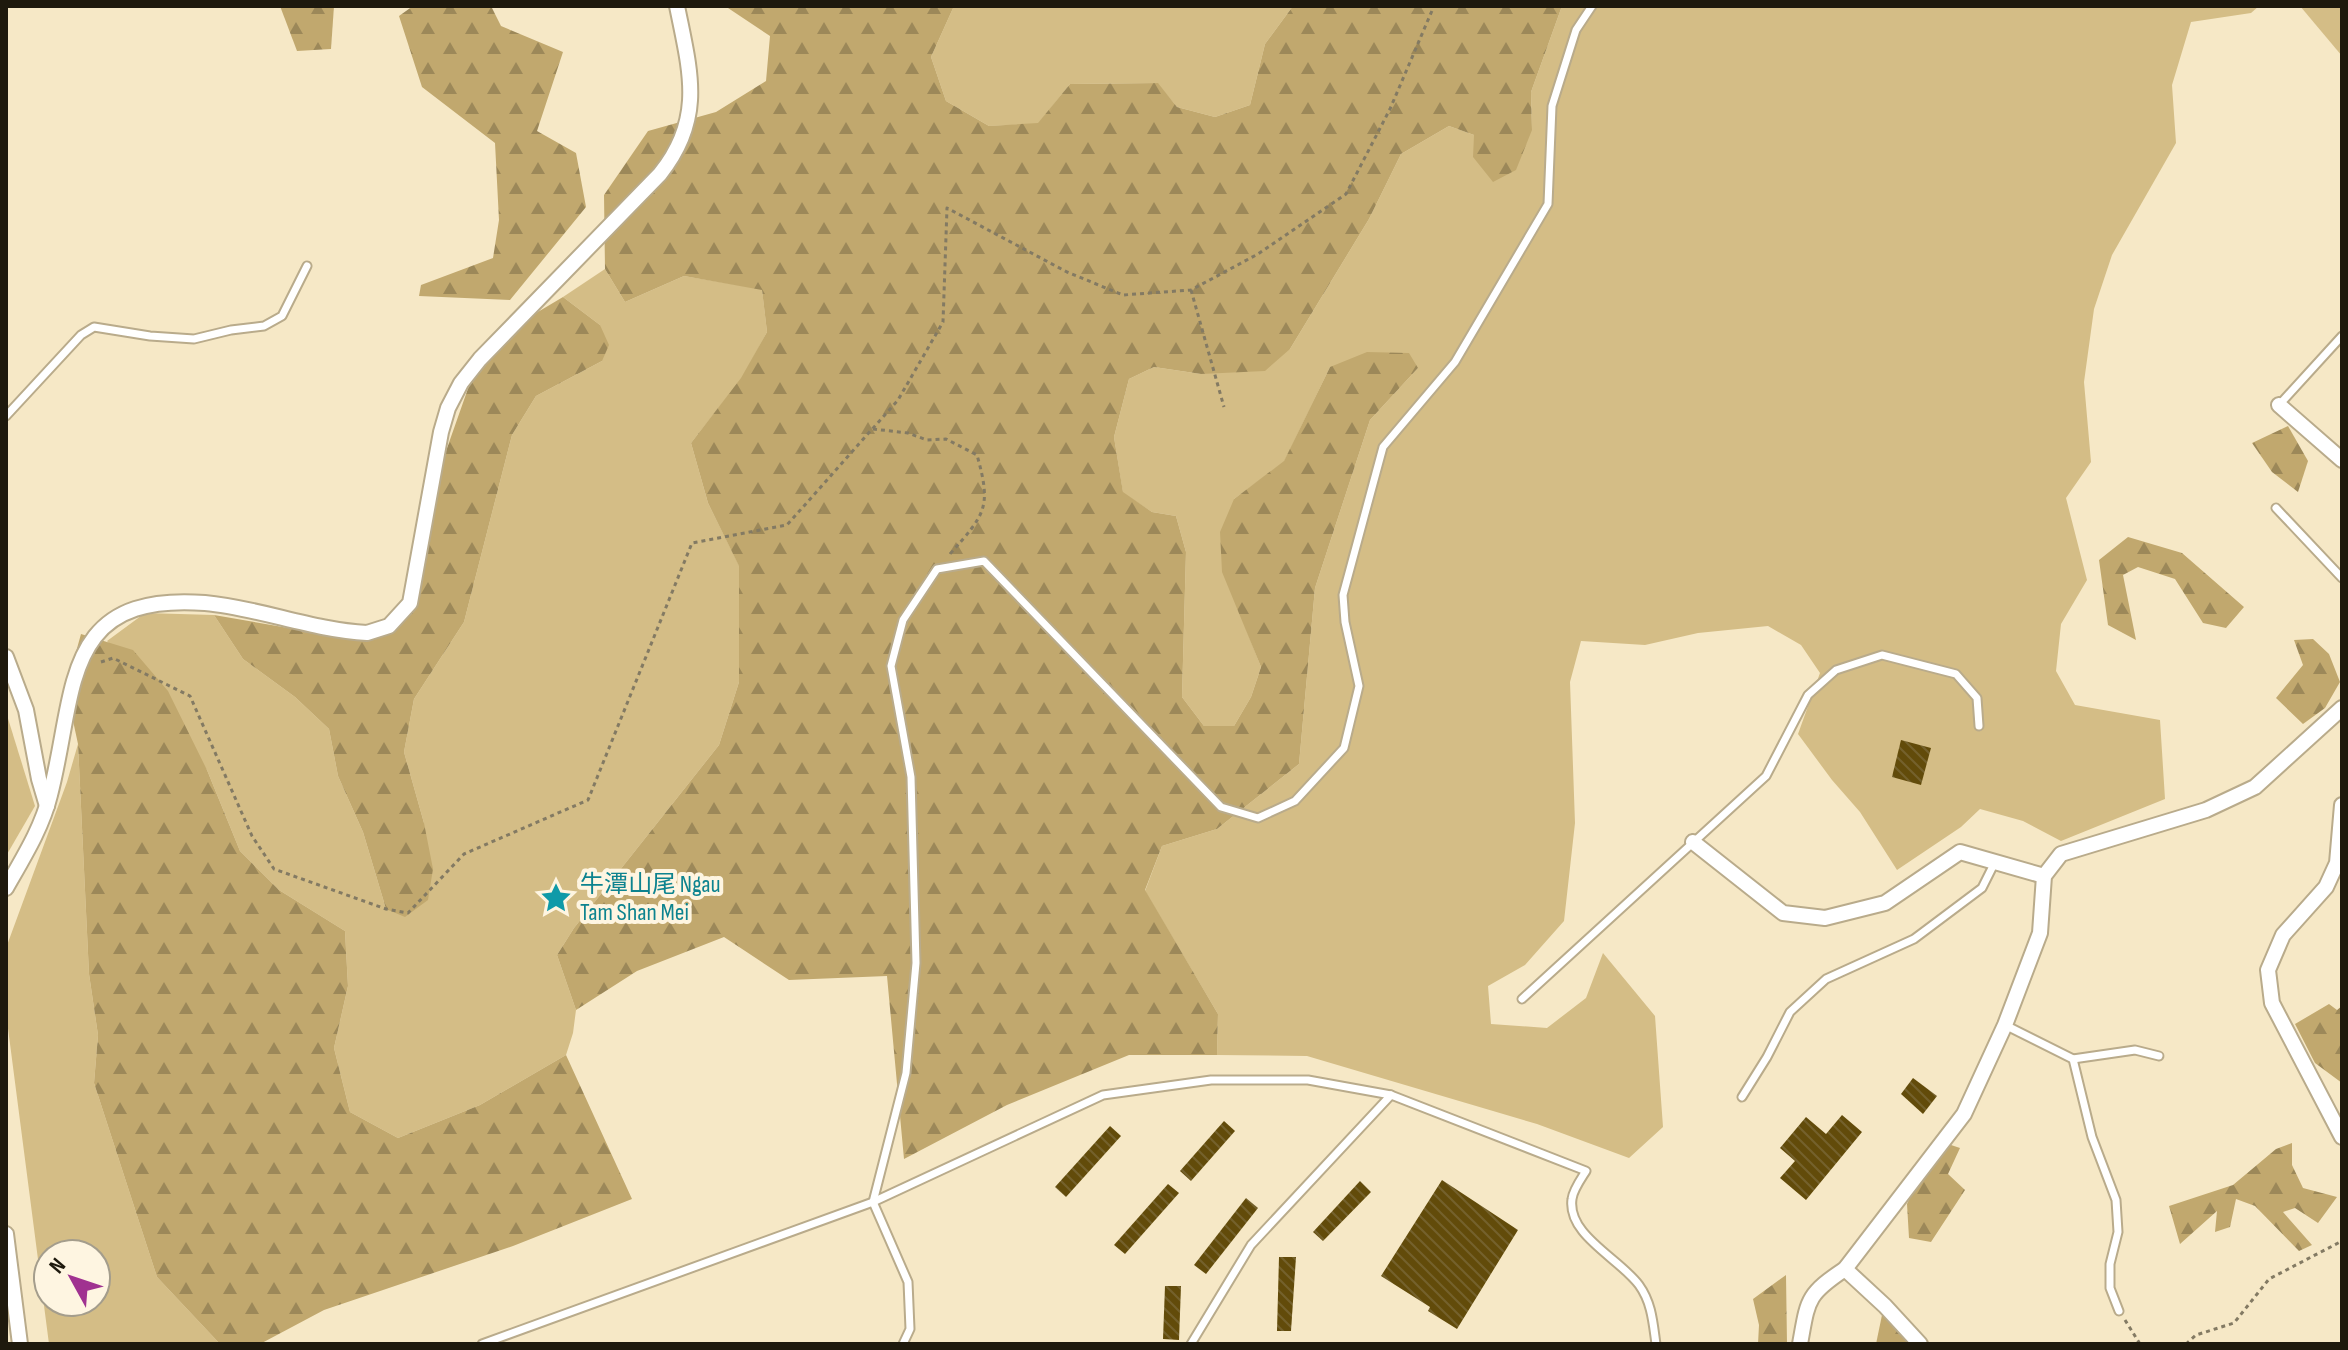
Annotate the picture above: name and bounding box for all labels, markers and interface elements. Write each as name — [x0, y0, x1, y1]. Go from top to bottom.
place label: 牛潭山尾 Ngau Tam Shan Mei — [580, 870, 721, 927]
place icon: 牛潭山尾 Ngau Tam Shan Mei — [539, 881, 573, 915]
north arrow — [32, 1238, 112, 1318]
text: N — [44, 1253, 72, 1279]

